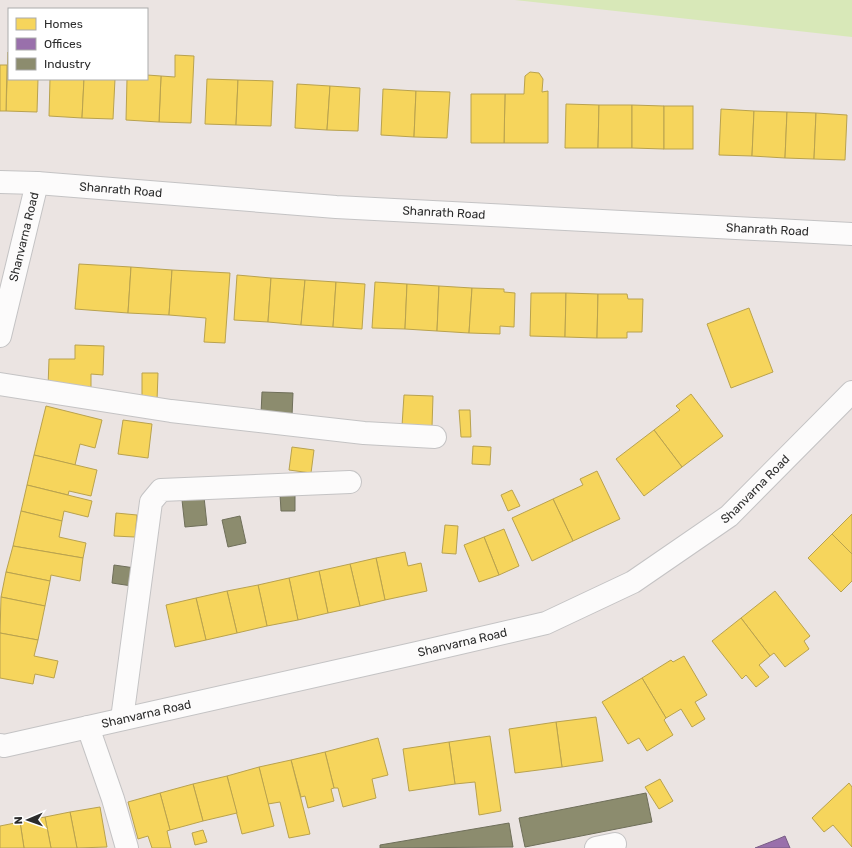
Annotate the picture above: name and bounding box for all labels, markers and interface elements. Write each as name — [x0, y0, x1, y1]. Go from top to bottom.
legend — [8, 8, 148, 80]
text: Homes — [44, 17, 83, 31]
text: Offices — [44, 37, 82, 51]
text: Industry — [44, 57, 91, 71]
street label: Shanrath Road — [79, 179, 163, 200]
street label: Shanvarna Road — [6, 191, 42, 283]
street label: Shanrath Road — [402, 203, 486, 222]
street label: Shanrath Road — [726, 220, 809, 239]
street label: Shanvarna Road — [718, 452, 793, 526]
street label: Shanvarna Road — [416, 625, 508, 660]
street label: Shanvarna Road — [100, 697, 192, 731]
north arrow — [8, 800, 48, 840]
text: N — [12, 816, 25, 825]

